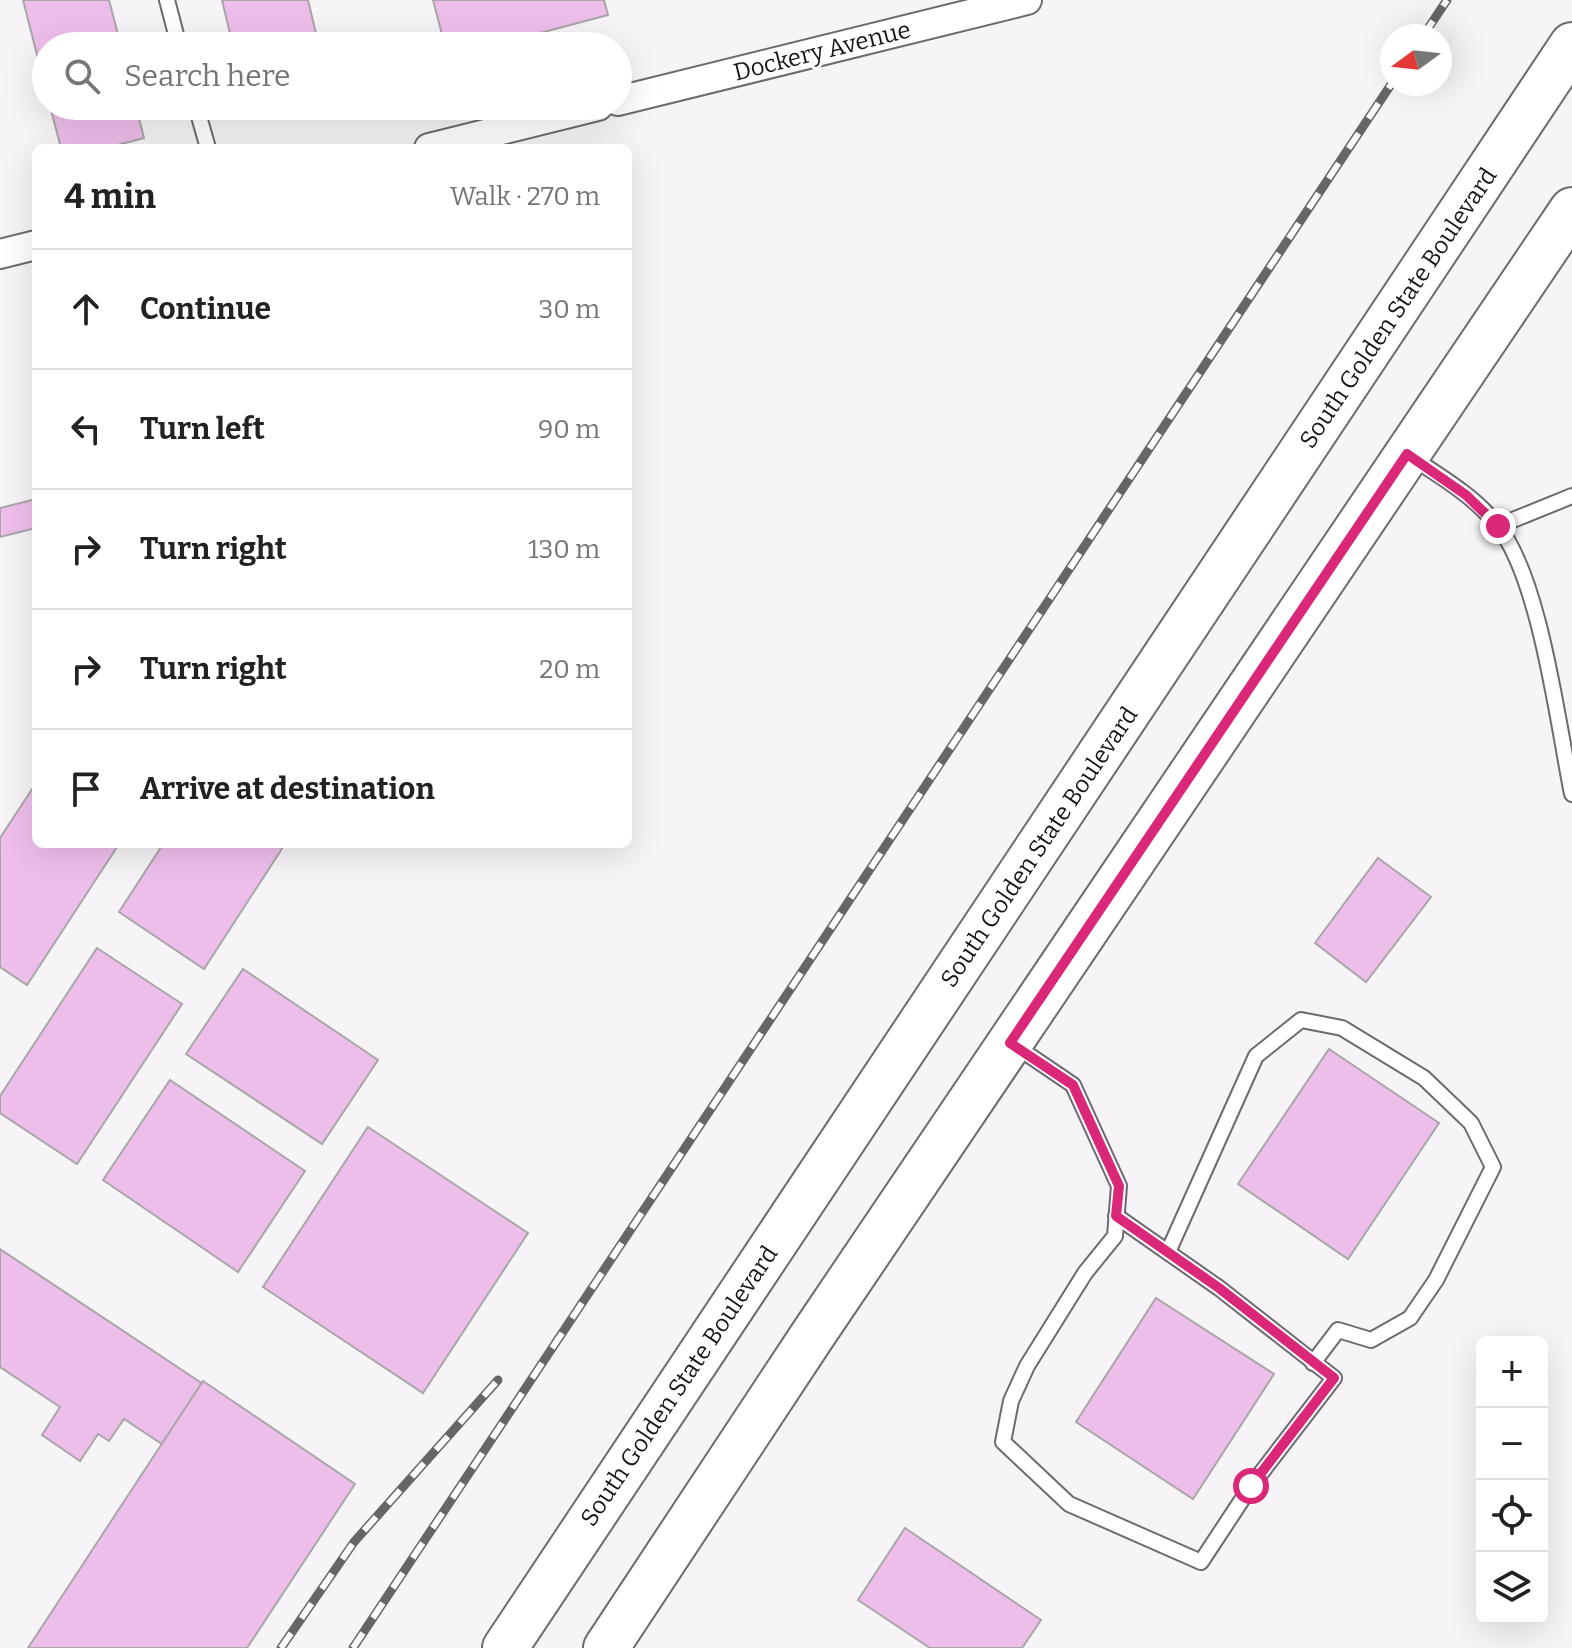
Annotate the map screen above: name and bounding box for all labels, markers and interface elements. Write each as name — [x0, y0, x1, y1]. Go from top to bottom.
street label: Dockery Avenue — [731, 15, 913, 87]
north arrow — [1380, 24, 1452, 96]
search box — [32, 32, 632, 120]
icon: search — [60, 54, 104, 98]
text: Search here — [124, 58, 291, 94]
street label: South Golden State Boulevard — [1294, 163, 1502, 453]
text: 4 min — [64, 176, 156, 217]
text: Walk · 270 m — [450, 181, 600, 212]
icon: ahead — [64, 287, 108, 331]
text: Continue — [140, 291, 271, 327]
text: 30 m — [539, 294, 600, 325]
icon: left — [64, 407, 108, 451]
text: Turn left — [140, 411, 265, 447]
text: 90 m — [538, 414, 600, 445]
route end — [1480, 508, 1516, 544]
icon: right — [64, 527, 108, 571]
text: Turn right — [140, 531, 287, 567]
text: 130 m — [528, 534, 600, 565]
icon: right — [64, 647, 108, 691]
text: Turn right — [140, 651, 287, 687]
text: 20 m — [539, 654, 600, 685]
street label: South Golden State Boulevard — [935, 702, 1143, 992]
icon: arrive — [64, 767, 108, 811]
text: Arrive at destination — [140, 771, 435, 807]
street label: South Golden State Boulevard — [575, 1241, 783, 1531]
map controls — [1476, 1336, 1548, 1624]
button: + — [1476, 1336, 1548, 1408]
button: − — [1476, 1408, 1548, 1480]
route start — [1233, 1468, 1269, 1504]
button: locate — [1476, 1480, 1548, 1552]
button: layers — [1476, 1552, 1548, 1624]

